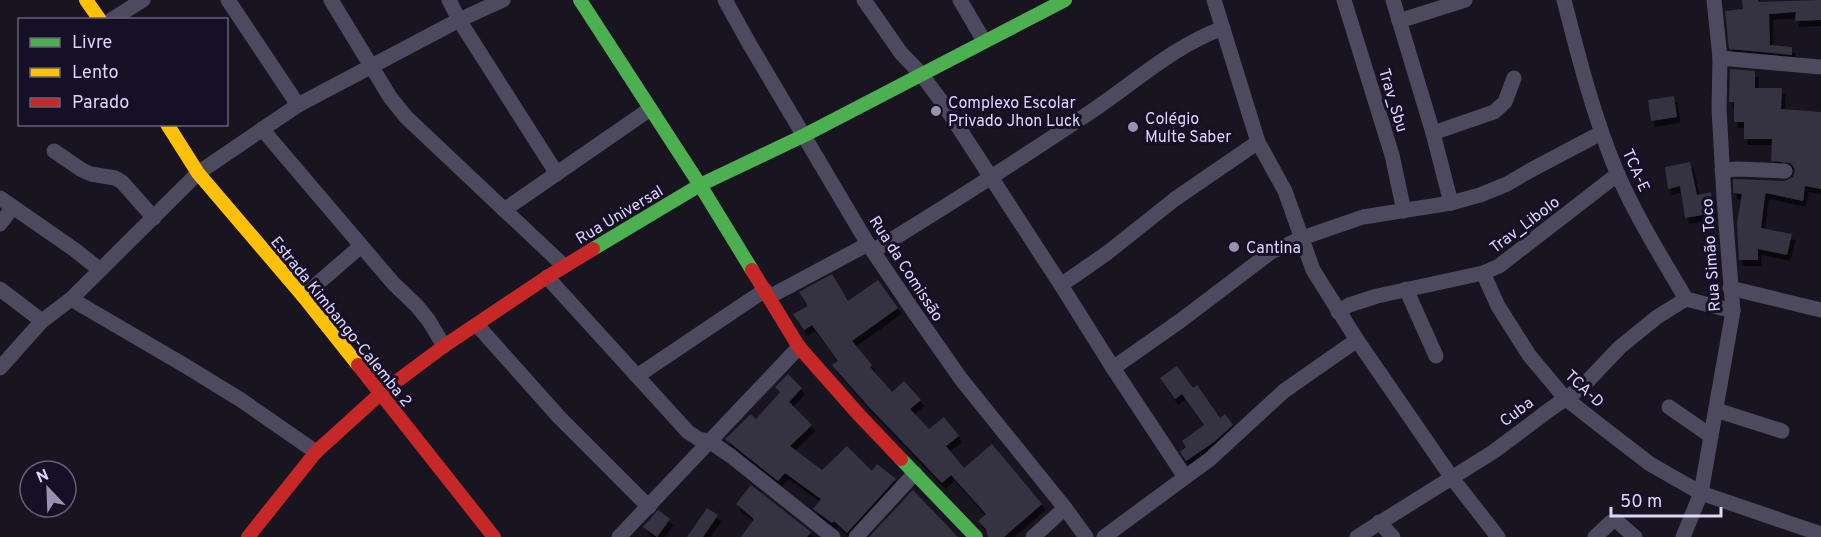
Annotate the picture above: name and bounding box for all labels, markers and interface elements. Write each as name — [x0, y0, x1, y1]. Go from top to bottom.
legend — [18, 18, 228, 126]
text: Livre — [72, 32, 112, 55]
text: Lento — [72, 62, 118, 85]
street label: Trav_Sbu — [1373, 66, 1411, 135]
text: Parado — [72, 92, 129, 115]
place label: Complexo Escolar Privado Jhon Luck — [948, 94, 1080, 132]
marker: Complexo Escolar Privado Jhon Luck — [929, 104, 943, 118]
place label: Colégio Multe Saber — [1145, 110, 1232, 148]
marker: Colégio Multe Saber — [1126, 120, 1140, 134]
street label: TCA-E — [1617, 146, 1653, 195]
street label: Rua Universal — [573, 182, 667, 250]
street label: Trav_Libolo — [1486, 193, 1564, 258]
street label: Rua Simão Toco — [1698, 197, 1726, 312]
street label: Rua da Comissão — [864, 213, 947, 326]
street label: Estrada Kimbango-Calemba 2 — [265, 233, 416, 412]
place label: Cantina — [1246, 239, 1301, 259]
marker: Cantina — [1227, 240, 1241, 254]
street label: TCA-D — [1560, 366, 1607, 413]
street label: Cuba — [1496, 393, 1538, 432]
north arrow — [18, 459, 78, 519]
text: N — [34, 466, 52, 488]
scale bar — [1611, 480, 1720, 518]
text: 50 m — [1620, 491, 1662, 514]

